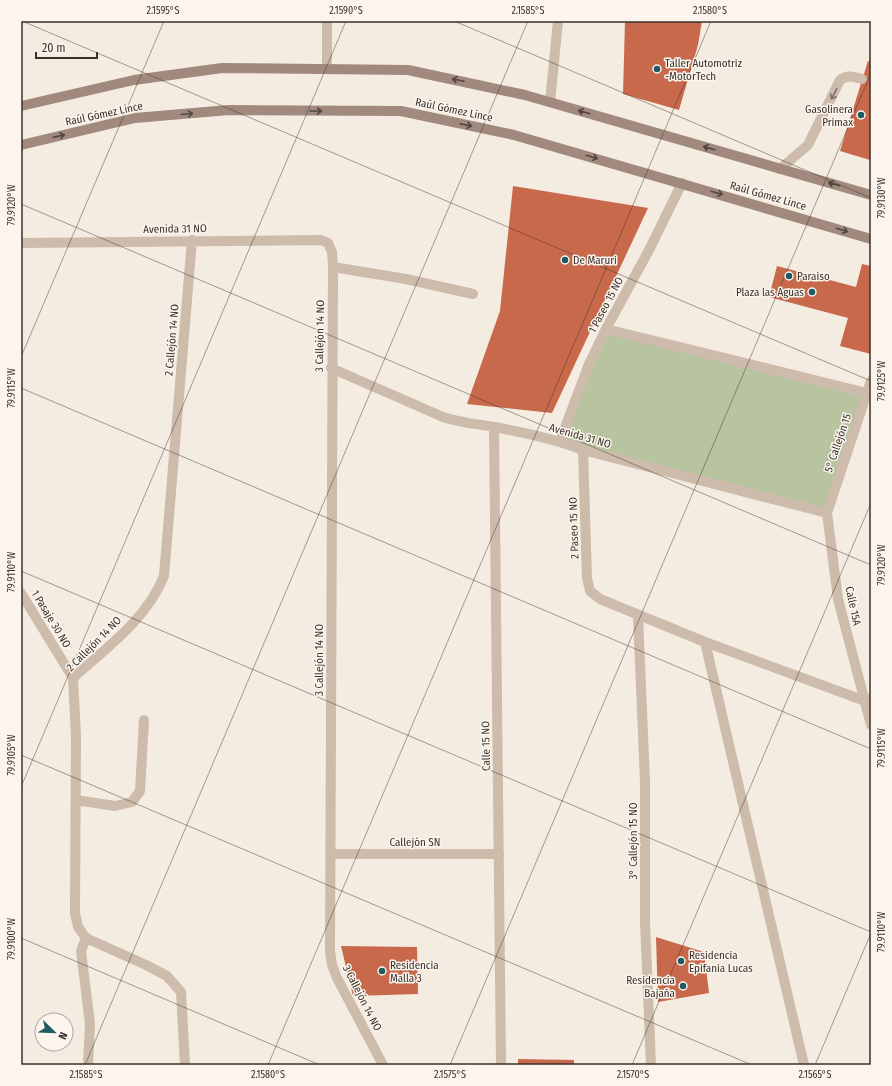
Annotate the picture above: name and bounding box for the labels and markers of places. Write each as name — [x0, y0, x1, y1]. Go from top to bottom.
place label: Taller Automotriz -MotorTech — [665, 57, 743, 83]
marker: Taller Automotriz -MotorTech — [652, 64, 662, 74]
place label: Gasolinera Primax — [805, 103, 853, 129]
marker: Gasolinera Primax — [856, 110, 866, 120]
place label: De Maruri — [573, 254, 617, 267]
marker: De Maruri — [560, 255, 570, 265]
place label: Paraiso — [797, 270, 830, 283]
marker: Paraiso — [784, 271, 794, 281]
place label: Plaza las Aguas — [736, 286, 804, 299]
marker: Plaza las Aguas — [807, 287, 817, 297]
place label: Residencia Epifania Lucas — [689, 949, 753, 975]
marker: Residencia Epifania Lucas — [676, 956, 686, 966]
place label: Residencia Malla 3 — [390, 959, 439, 985]
marker: Residencia Malla 3 — [377, 966, 387, 976]
place label: Residencia Bajaña — [626, 974, 675, 1000]
marker: Residencia Bajaña — [678, 981, 688, 991]

